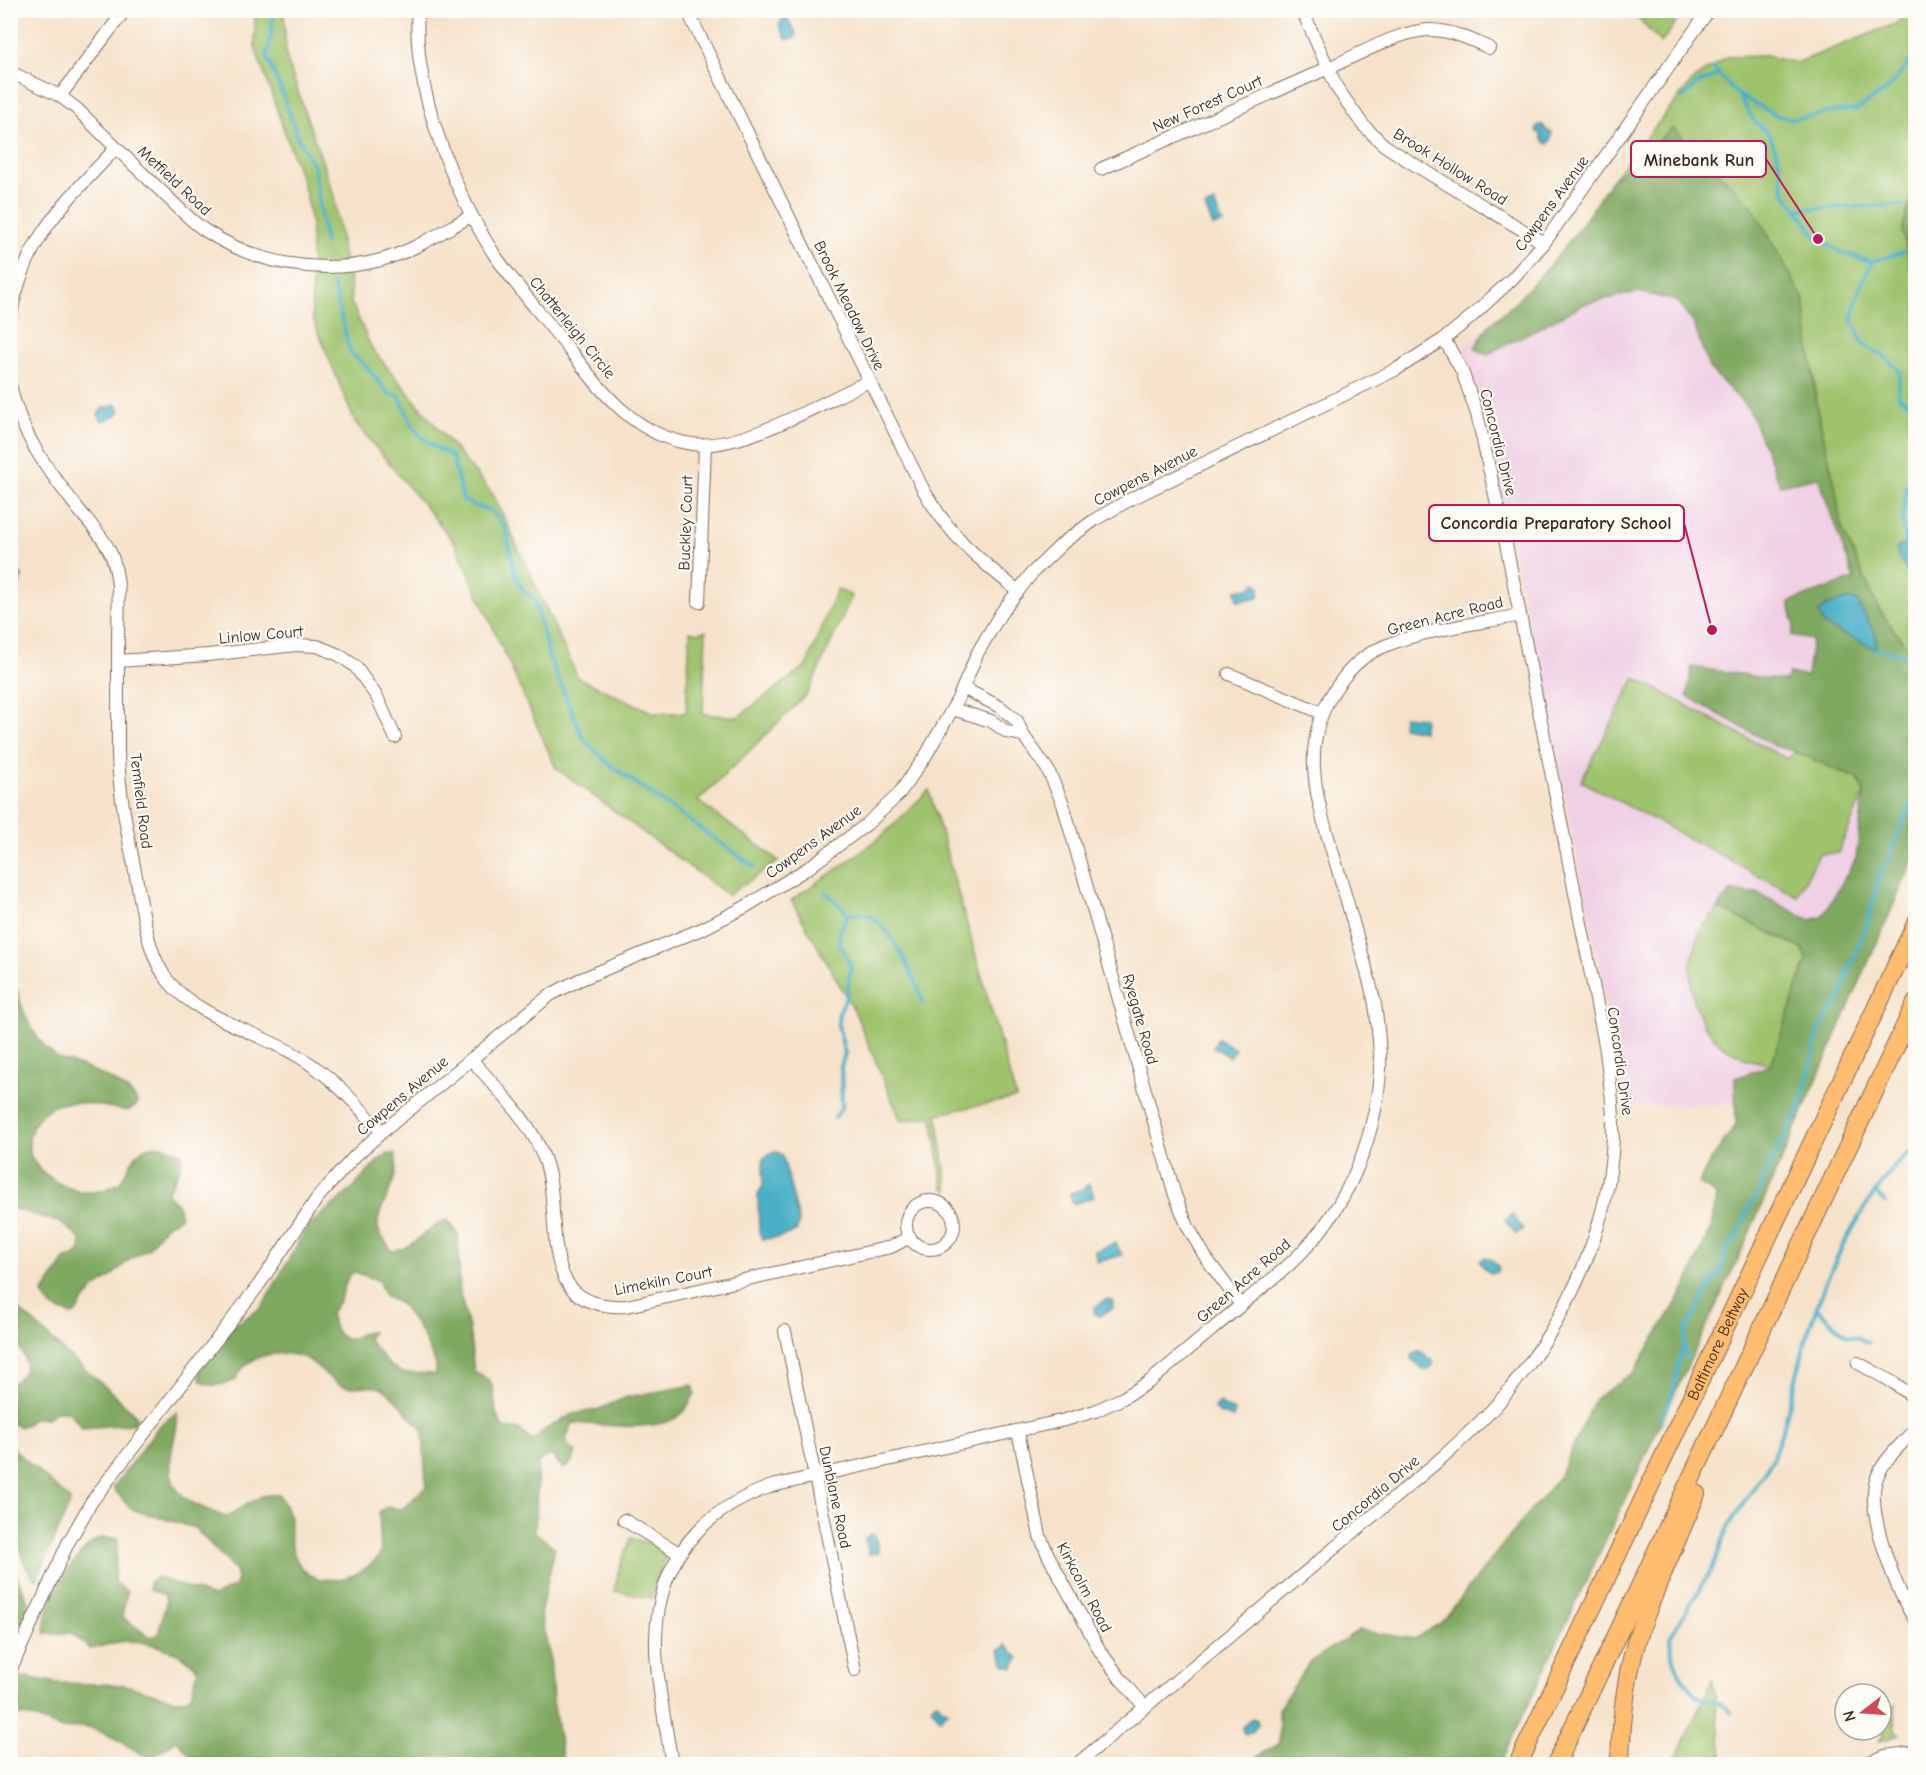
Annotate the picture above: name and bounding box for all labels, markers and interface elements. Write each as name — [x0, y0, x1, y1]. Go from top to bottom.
street label: New Forest Court — [1150, 71, 1265, 136]
street label: Brook Hollow Road — [1390, 125, 1511, 209]
callout: Minebank Run — [1631, 141, 1766, 177]
street label: Metfield Road — [134, 142, 215, 219]
text: Minebank Run — [1644, 150, 1754, 171]
street label: Cowpens Avenue — [1511, 152, 1593, 255]
street label: Brook Meadow Drive — [810, 238, 888, 373]
street label: Chatterleigh Circle — [526, 273, 619, 382]
street label: Concordia Drive — [1476, 387, 1520, 497]
street label: Cowpens Avenue — [1091, 442, 1200, 510]
street label: Buckley Court — [675, 475, 697, 571]
callout: Concordia Preparatory School — [1429, 505, 1684, 541]
text: Concordia Preparatory School — [1441, 513, 1671, 534]
street label: Green Acre Road — [1385, 593, 1505, 639]
street label: Linlow Court — [218, 622, 304, 648]
street label: Temfield Road — [126, 752, 156, 850]
street label: Cowpens Avenue — [762, 801, 865, 883]
street label: Ryegate Road — [1119, 972, 1162, 1067]
street label: Concordia Drive — [1603, 1006, 1637, 1117]
street label: Cowpens Avenue — [353, 1052, 452, 1139]
street label: Green Acre Road — [1193, 1235, 1294, 1326]
street label: Limekiln Court — [613, 1263, 714, 1299]
street label: Baltimore Beltway — [1684, 1285, 1753, 1403]
street label: Dunblane Road — [815, 1444, 855, 1550]
street label: Concordia Drive — [1328, 1452, 1423, 1536]
street label: Kirkcolm Road — [1053, 1539, 1115, 1635]
north arrow — [1833, 1682, 1893, 1742]
text: N — [1839, 1708, 1860, 1724]

